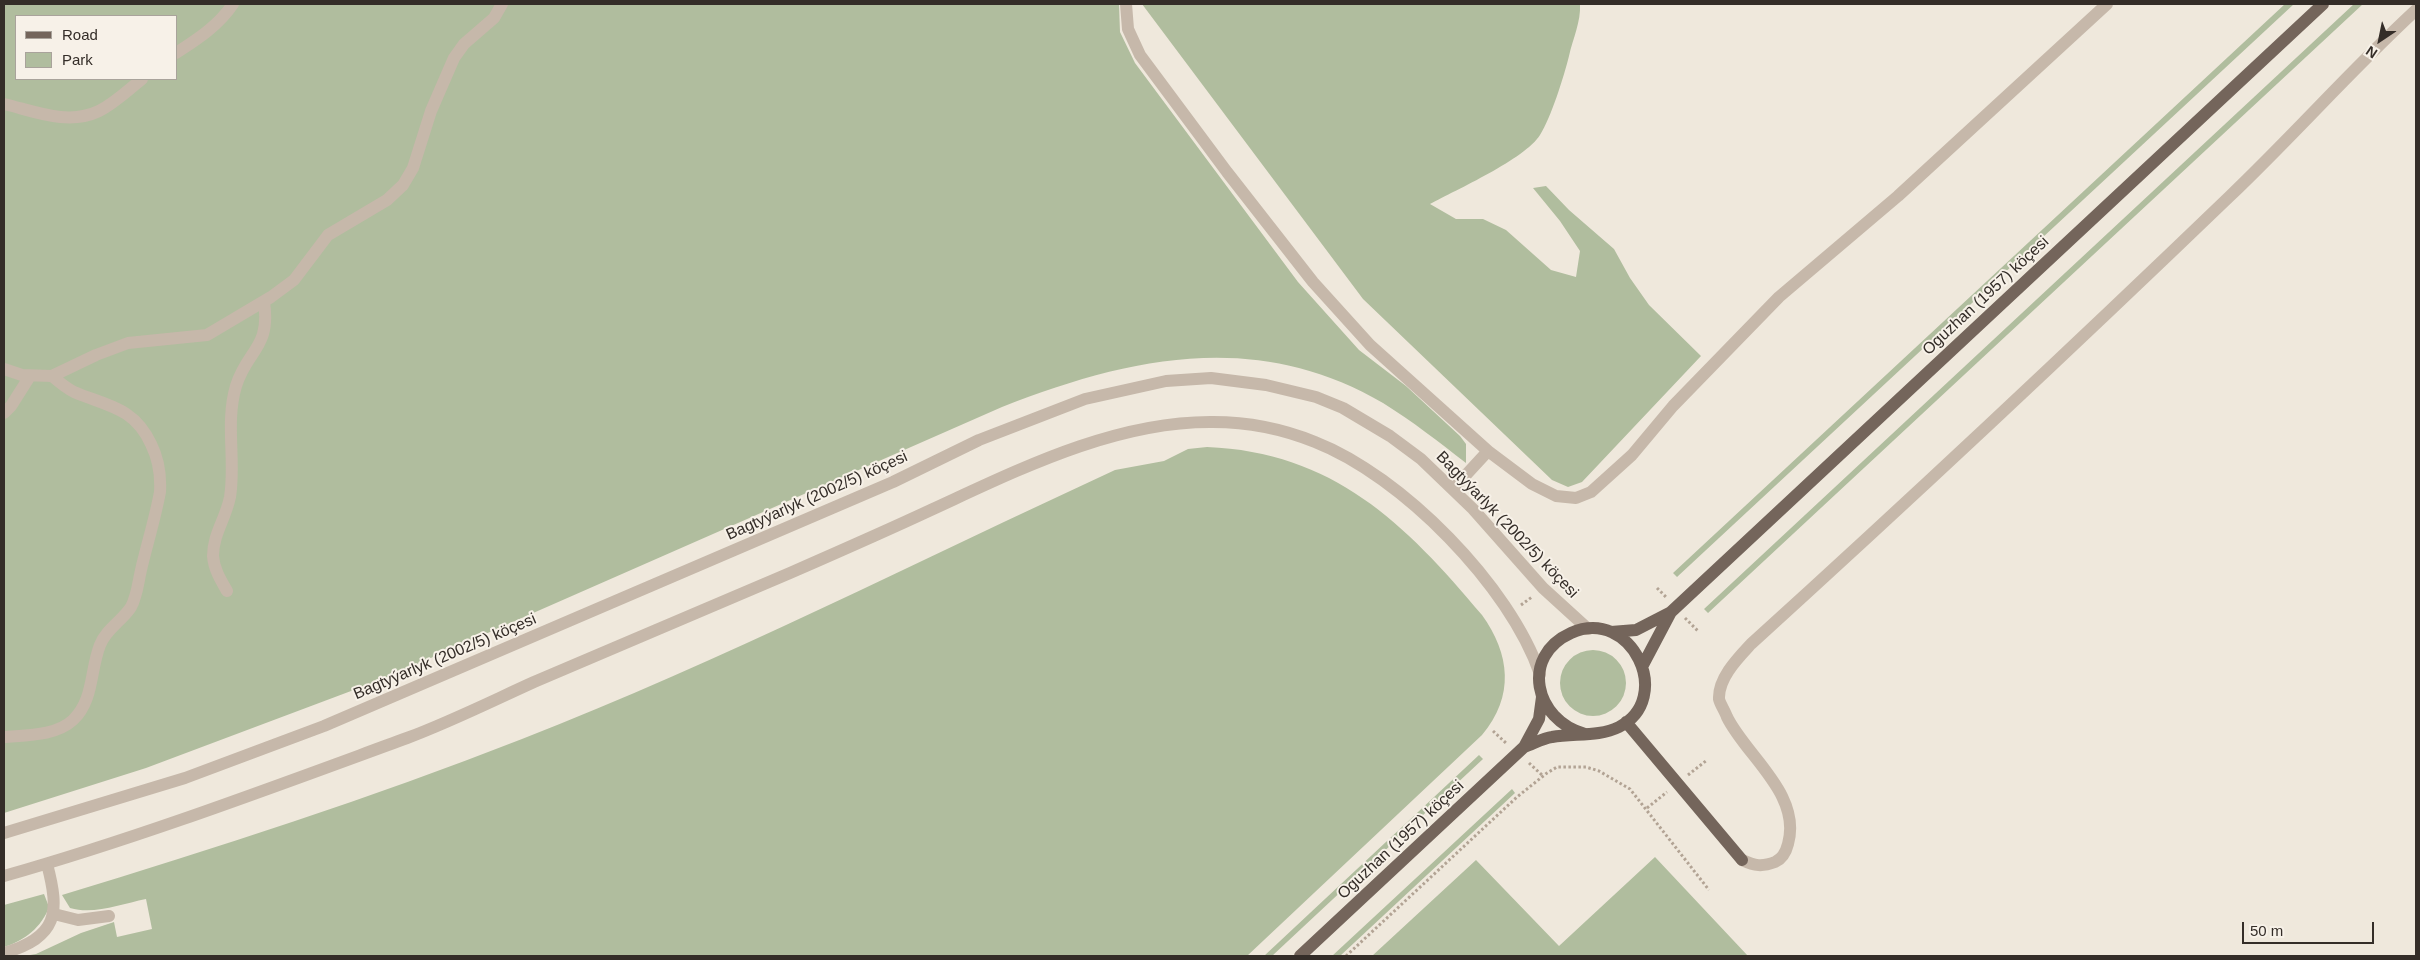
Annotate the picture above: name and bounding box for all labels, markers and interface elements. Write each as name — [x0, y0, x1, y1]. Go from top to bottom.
legend — [15, 15, 178, 80]
north arrow — [2355, 15, 2405, 65]
text: Road — [62, 26, 98, 43]
text: N — [2363, 43, 2380, 62]
text: Park — [62, 51, 93, 68]
street label: Oguzhan (1957) köçesi — [1919, 233, 2053, 359]
street label: Bagtyýarlyk (2002/5) köçesi — [723, 447, 911, 545]
street label: Bagtyýarlyk (2002/5) köçesi — [1432, 448, 1582, 602]
street label: Bagtyýarlyk (2002/5) köçesi — [351, 610, 539, 704]
street label: Oguzhan (1957) köçesi — [1334, 777, 1468, 903]
scale bar — [2245, 912, 2378, 944]
text: 50 m — [2250, 922, 2283, 939]

